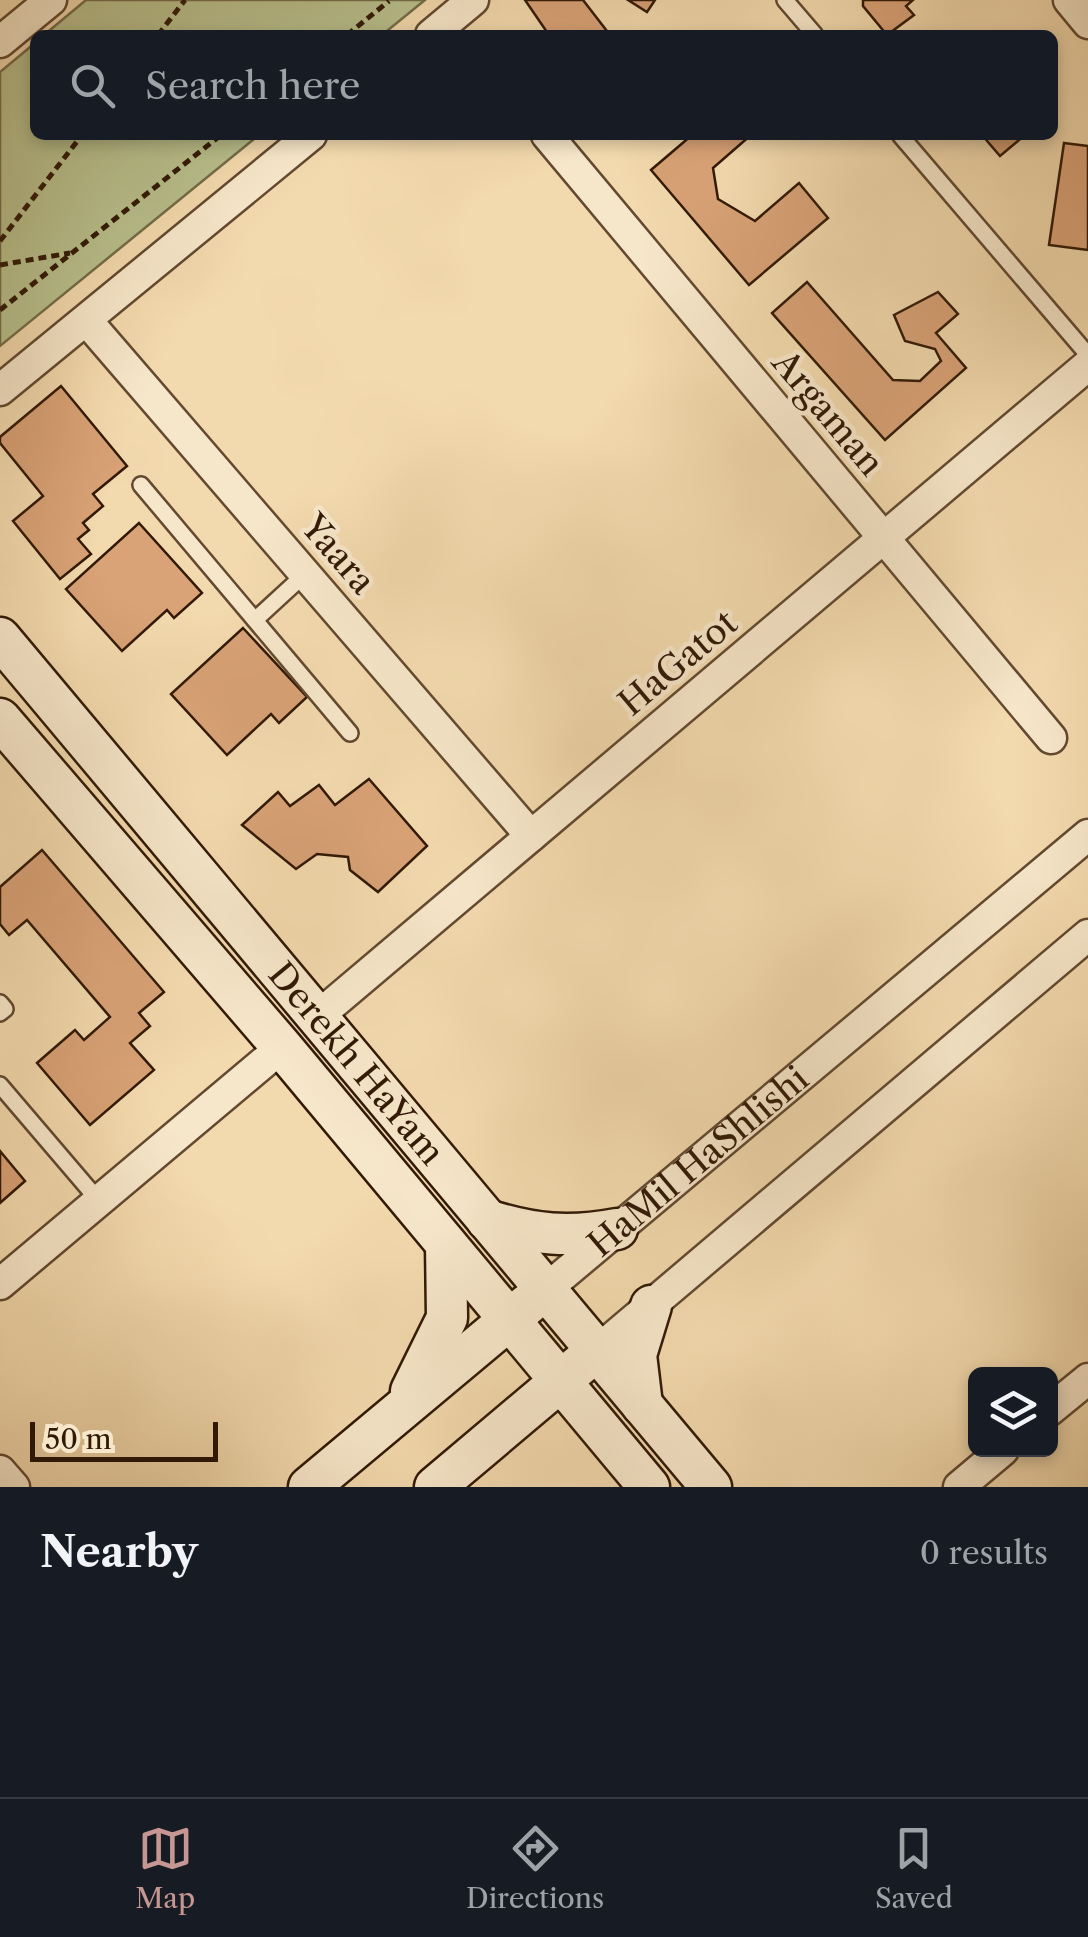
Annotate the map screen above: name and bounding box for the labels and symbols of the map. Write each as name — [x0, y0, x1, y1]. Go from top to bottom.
street label: Argaman — [763, 341, 893, 484]
street label: Yaara — [292, 504, 385, 603]
street label: HaGatot — [610, 601, 746, 724]
street label: Derekh HaYam — [260, 953, 454, 1173]
street label: HaMil HaShlishi — [579, 1057, 817, 1266]
scale bar — [30, 1417, 218, 1462]

